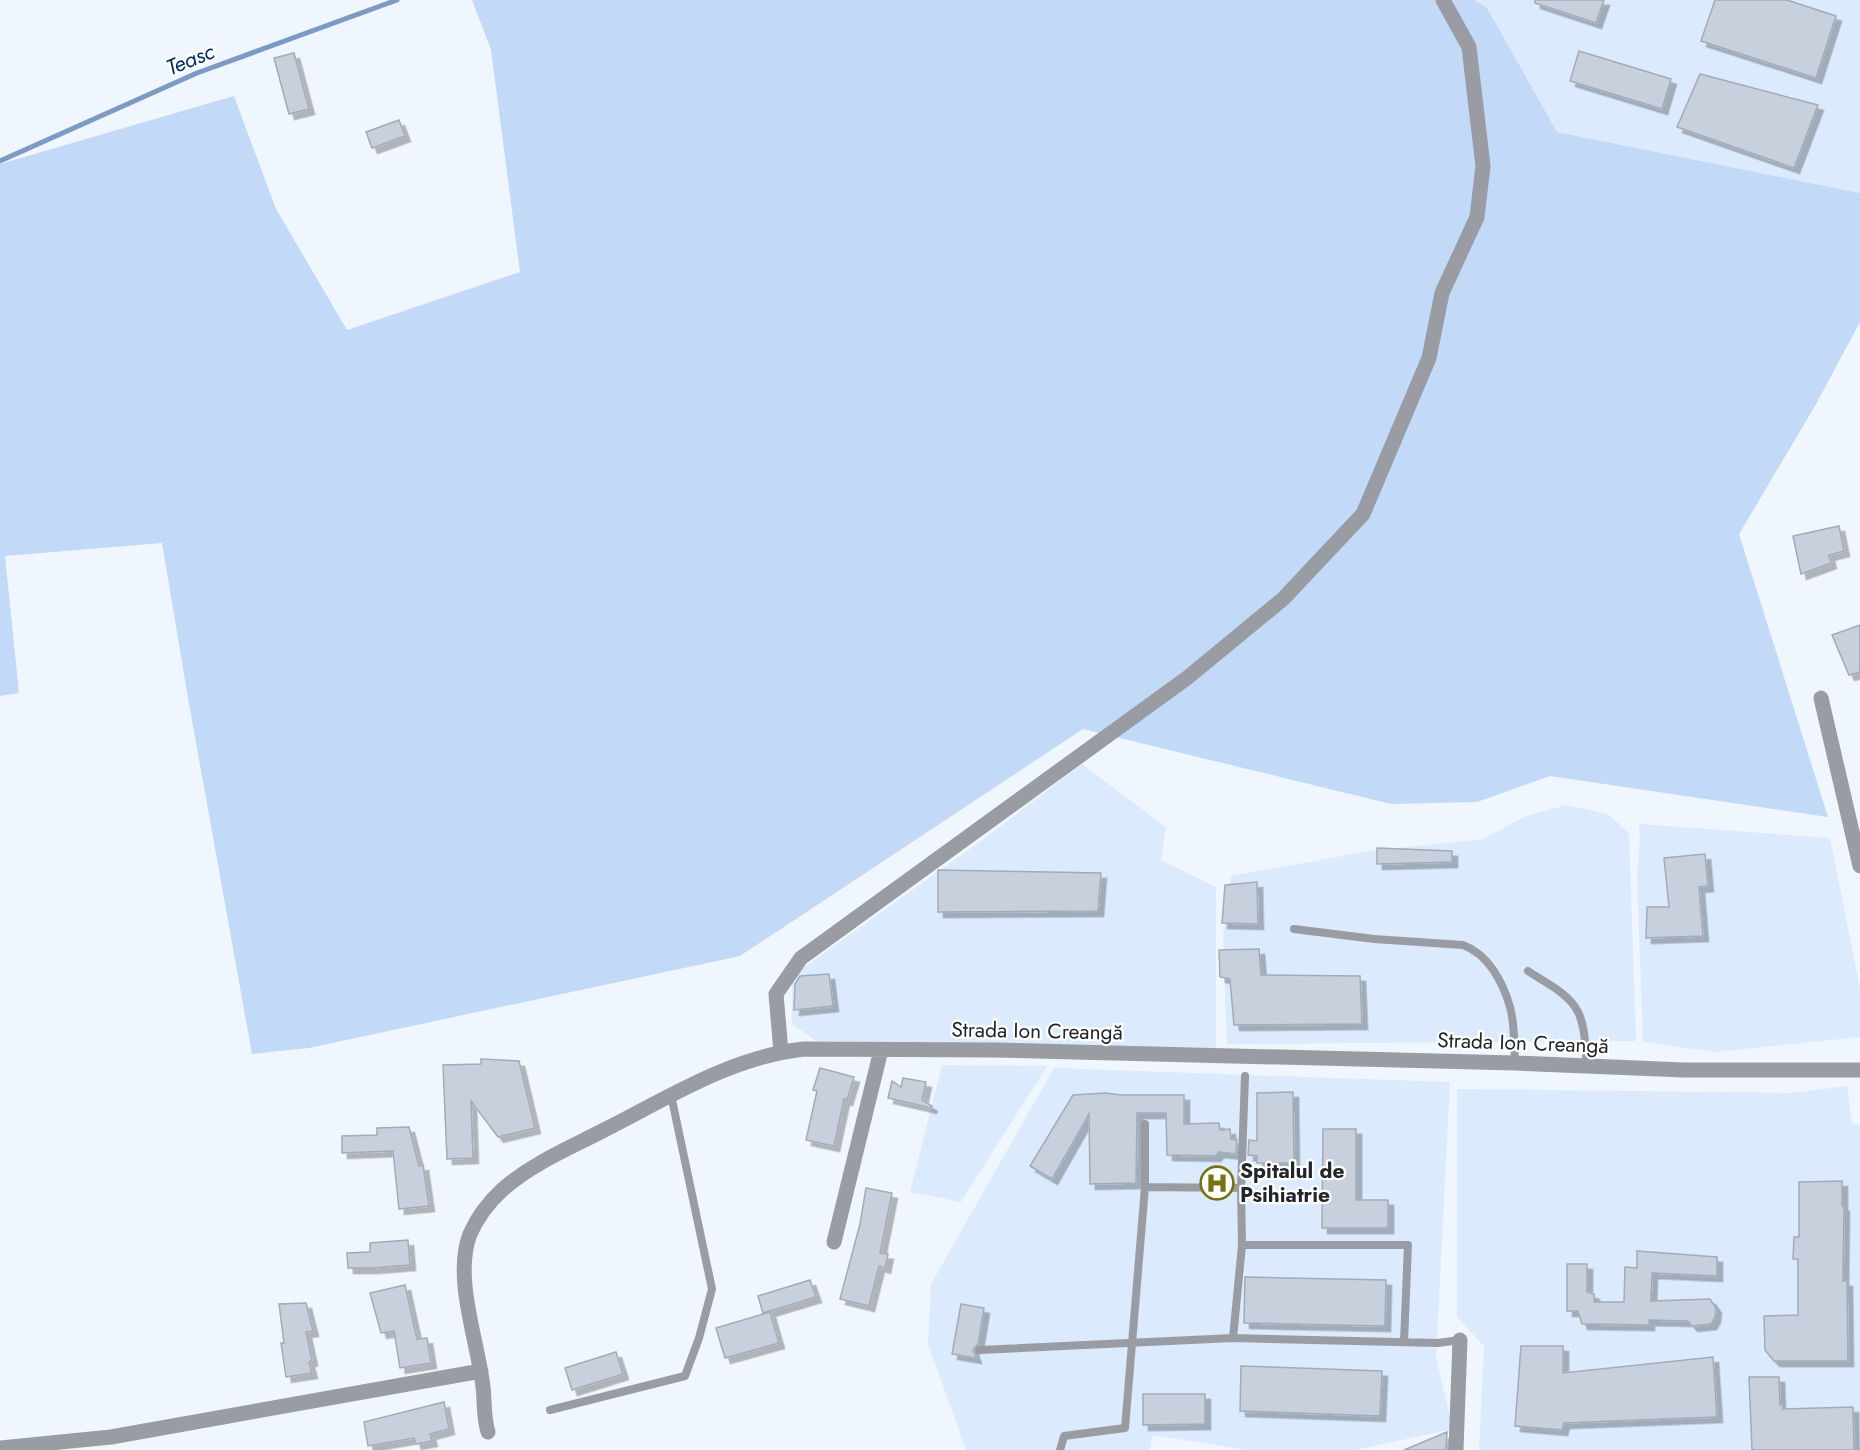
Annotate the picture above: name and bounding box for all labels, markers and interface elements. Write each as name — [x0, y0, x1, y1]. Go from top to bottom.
water label: Teasc — [161, 35, 220, 83]
street label: Strada Ion Creangă — [951, 1015, 1123, 1047]
street label: Strada Ion Creangă — [1437, 1025, 1609, 1061]
place label: Spitalul de Psihiatrie — [1240, 1156, 1345, 1210]
hospital icon: Spitalul de Psihiatrie — [1199, 1165, 1235, 1201]

